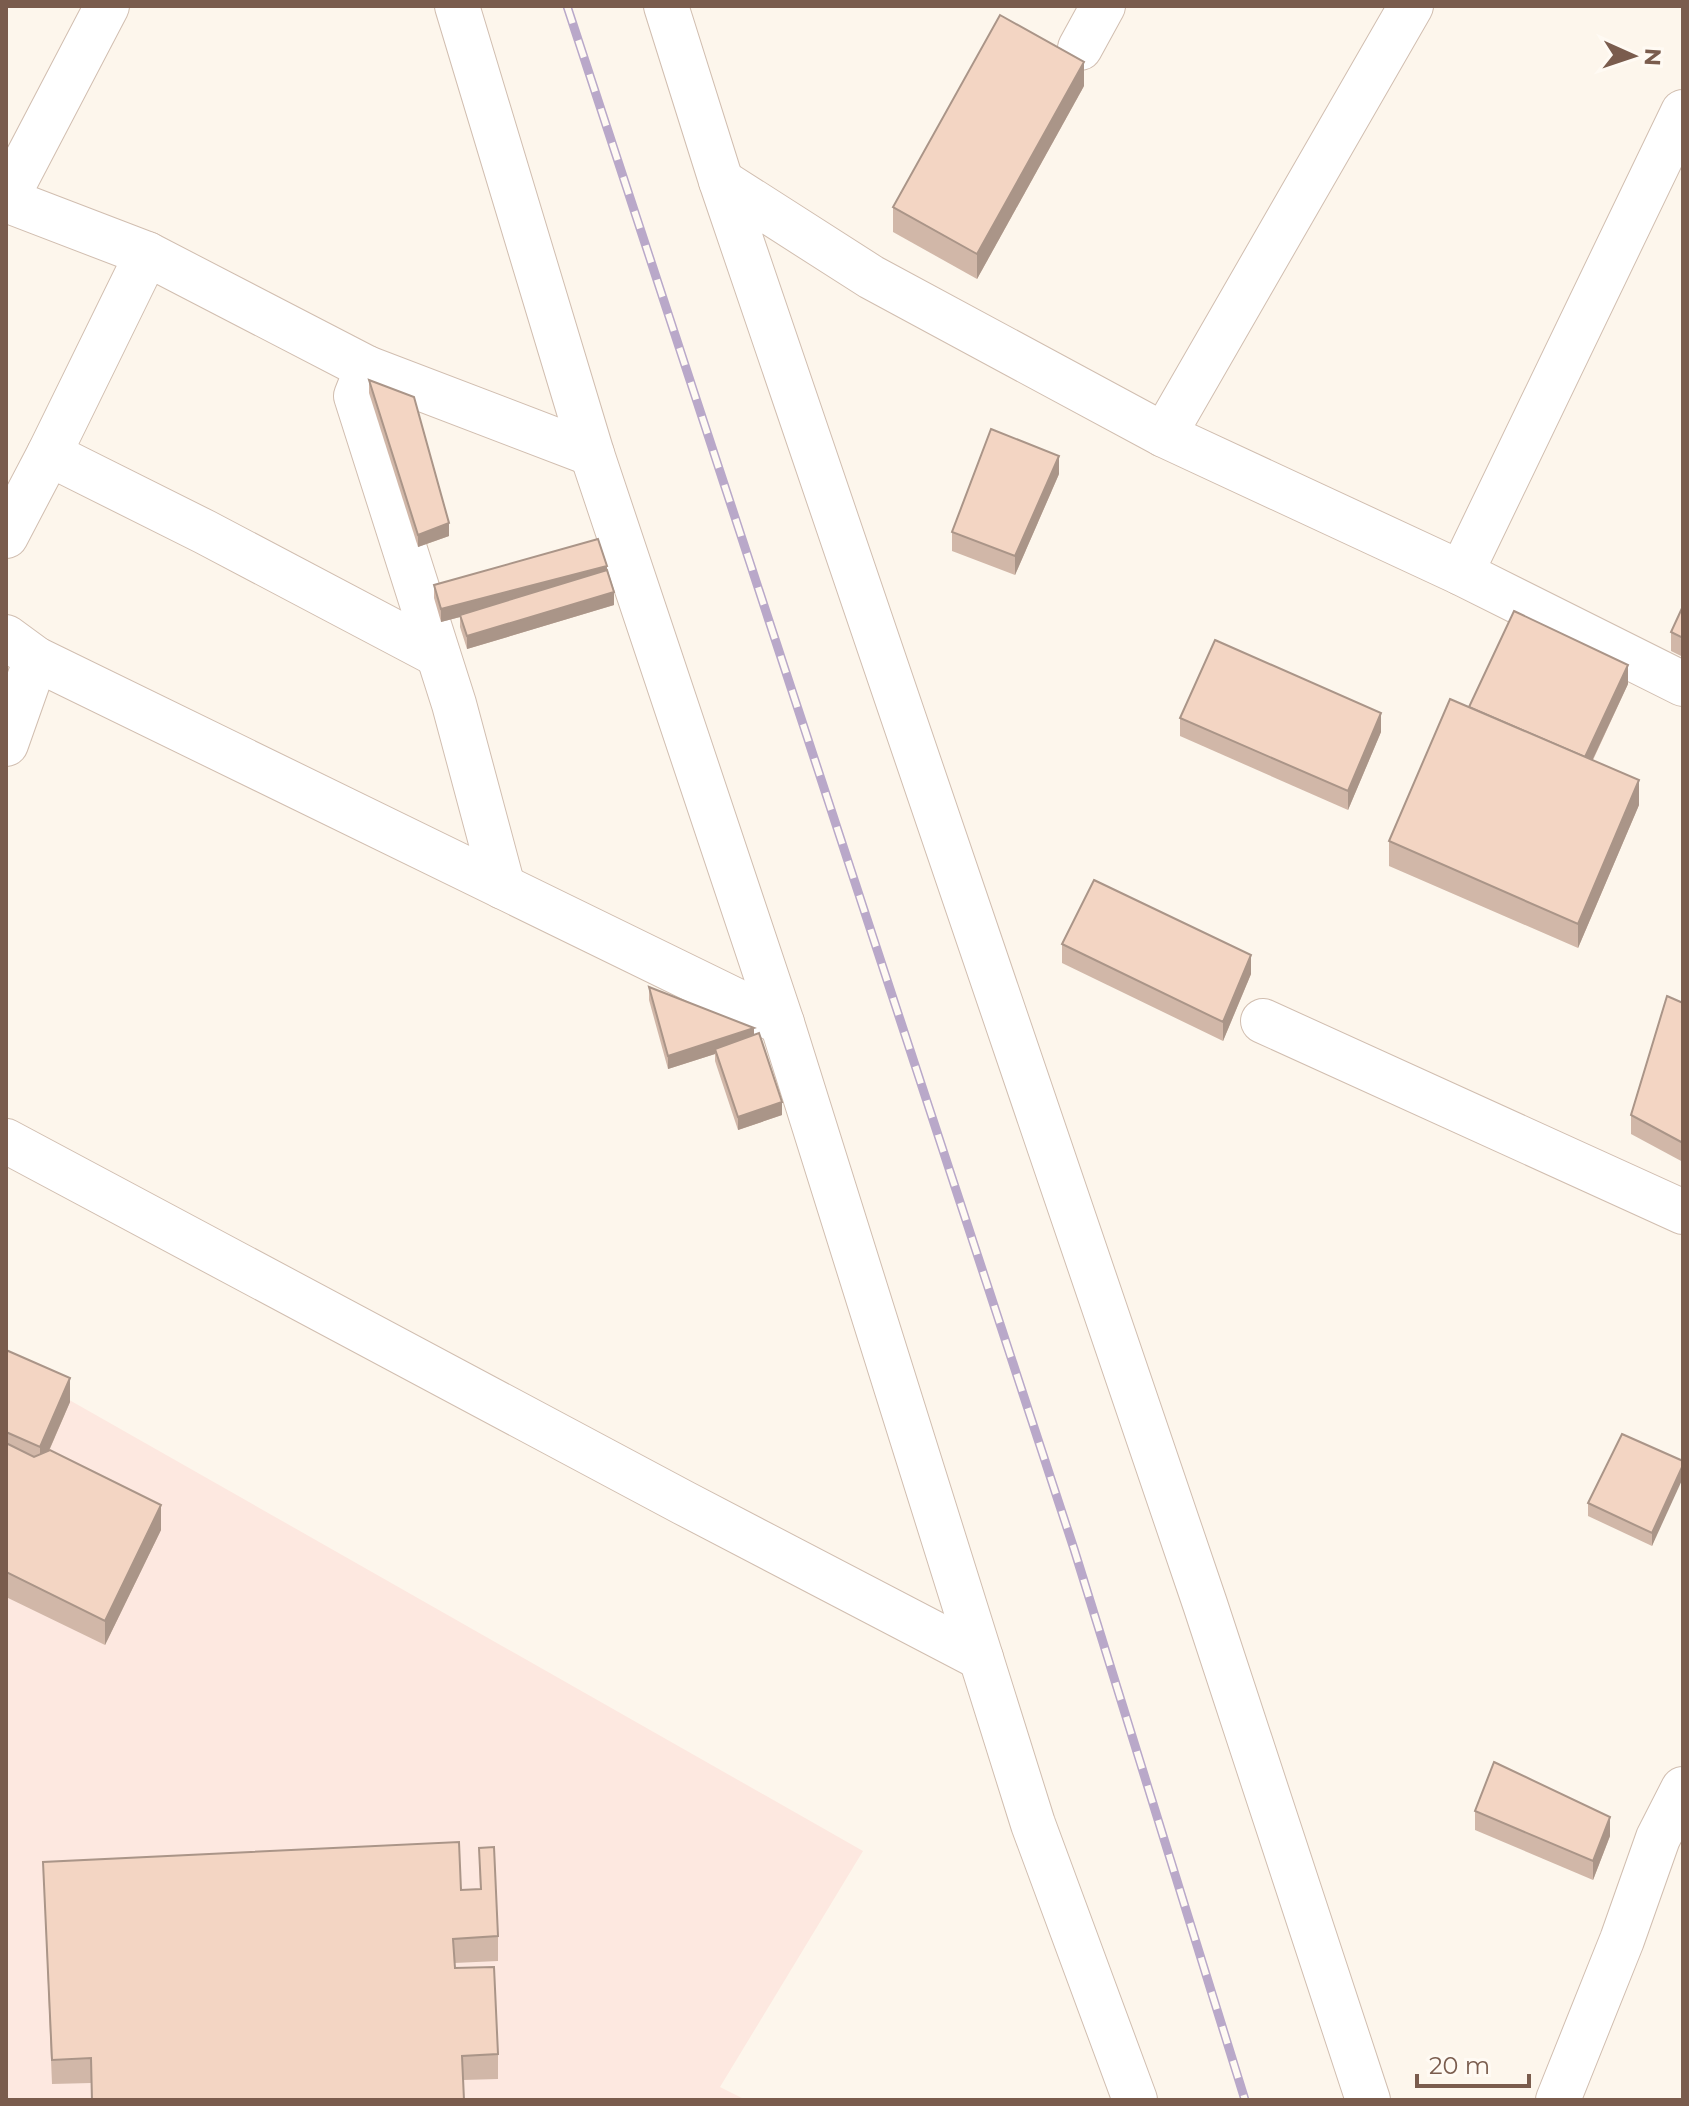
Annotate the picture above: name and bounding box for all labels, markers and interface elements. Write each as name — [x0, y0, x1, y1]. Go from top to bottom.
north arrow — [1593, 16, 1673, 96]
text: N — [1639, 47, 1666, 67]
scale bar — [1417, 2038, 1529, 2088]
text: 20 m — [1429, 2051, 1490, 2080]

